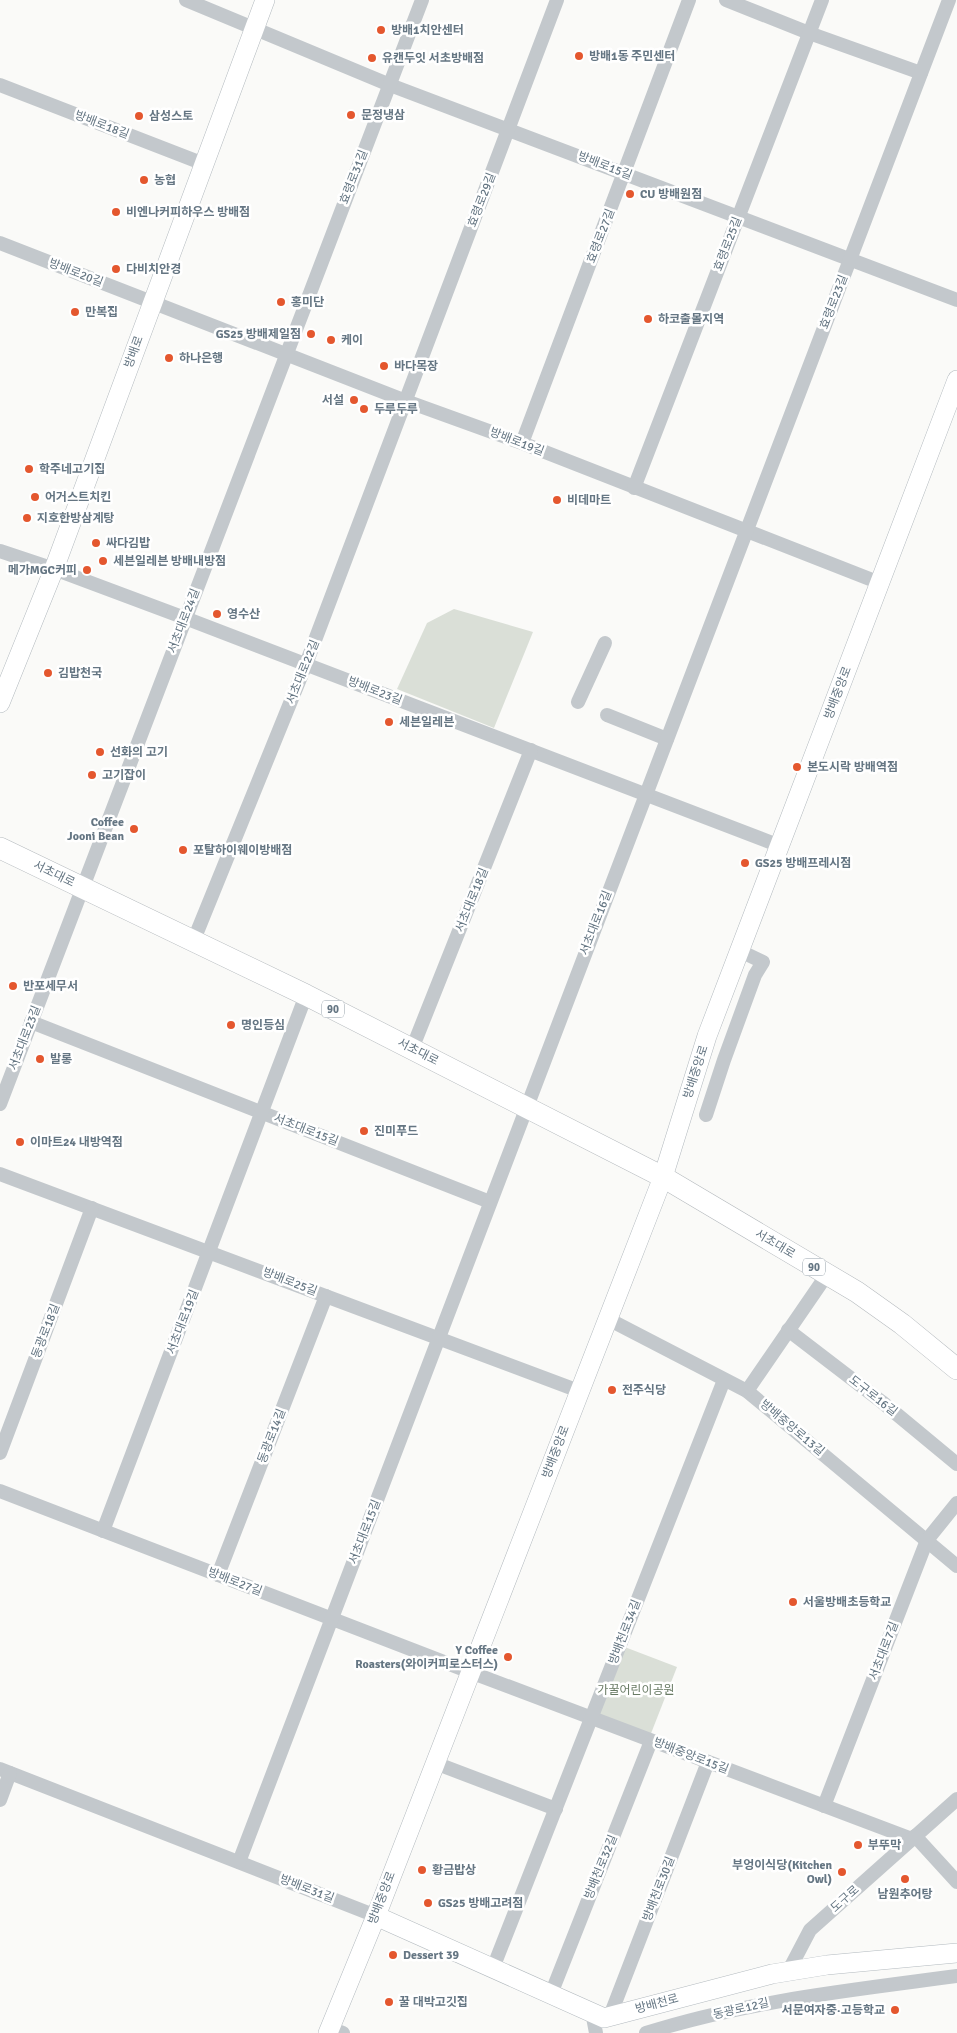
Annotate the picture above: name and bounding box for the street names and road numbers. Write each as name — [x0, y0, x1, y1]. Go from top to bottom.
street label: 방배로18길 — [73, 108, 131, 142]
street label: 효령로31길 — [337, 148, 371, 206]
street label: 방배로15길 — [576, 149, 634, 183]
street label: 효령로29길 — [465, 171, 499, 229]
street label: 효령로27길 — [584, 207, 618, 265]
street label: 효령로25길 — [711, 215, 745, 273]
street label: 방배로20길 — [47, 256, 105, 290]
street label: 효령로23길 — [817, 273, 851, 331]
street label: 방배로 — [121, 334, 147, 370]
street label: 방배로19길 — [488, 425, 546, 459]
street label: 서초대로24길 — [165, 586, 203, 656]
street label: 서초대로22길 — [283, 638, 323, 706]
street label: 방배중앙로 — [821, 665, 855, 721]
street label: 방배로23길 — [346, 674, 404, 708]
street label: 서초대로 — [31, 858, 77, 890]
street label: 서초대로18길 — [452, 866, 492, 934]
street label: 서초대로16길 — [577, 888, 615, 958]
road number: 90 — [322, 1001, 344, 1018]
street label: 서초대로23길 — [6, 1003, 44, 1073]
street label: 서초대로 — [395, 1035, 441, 1069]
street label: 방배중앙로 — [680, 1043, 712, 1101]
street label: 서초대로15길 — [271, 1111, 341, 1149]
street label: 서초대로 — [752, 1226, 798, 1262]
road number: 90 — [803, 1258, 825, 1276]
street label: 방배로25길 — [261, 1265, 319, 1299]
street label: 서초대로19길 — [164, 1287, 202, 1357]
street label: 동광로18길 — [29, 1302, 63, 1360]
street label: 도구로16길 — [846, 1373, 900, 1419]
street label: 방배중앙로13길 — [757, 1397, 827, 1459]
street label: 동광로14길 — [255, 1407, 289, 1465]
street label: 방배중앙로 — [539, 1424, 573, 1480]
street label: 서초대로15길 — [346, 1497, 384, 1567]
street label: 방배로27길 — [206, 1565, 264, 1599]
street label: 방배천로34길 — [606, 1597, 644, 1667]
street label: 서초대로7길 — [866, 1620, 902, 1682]
street label: 방배중앙로15길 — [651, 1735, 731, 1777]
street label: 방배천로32길 — [581, 1833, 621, 1901]
street label: 방배천로30길 — [640, 1854, 678, 1924]
street label: 방배중앙로 — [365, 1870, 399, 1926]
street label: 방배로31길 — [278, 1872, 336, 1906]
street label: 도구로 — [828, 1882, 862, 1916]
street label: 방배천로 — [634, 1991, 680, 2017]
street label: 동광로12길 — [711, 1995, 771, 2023]

